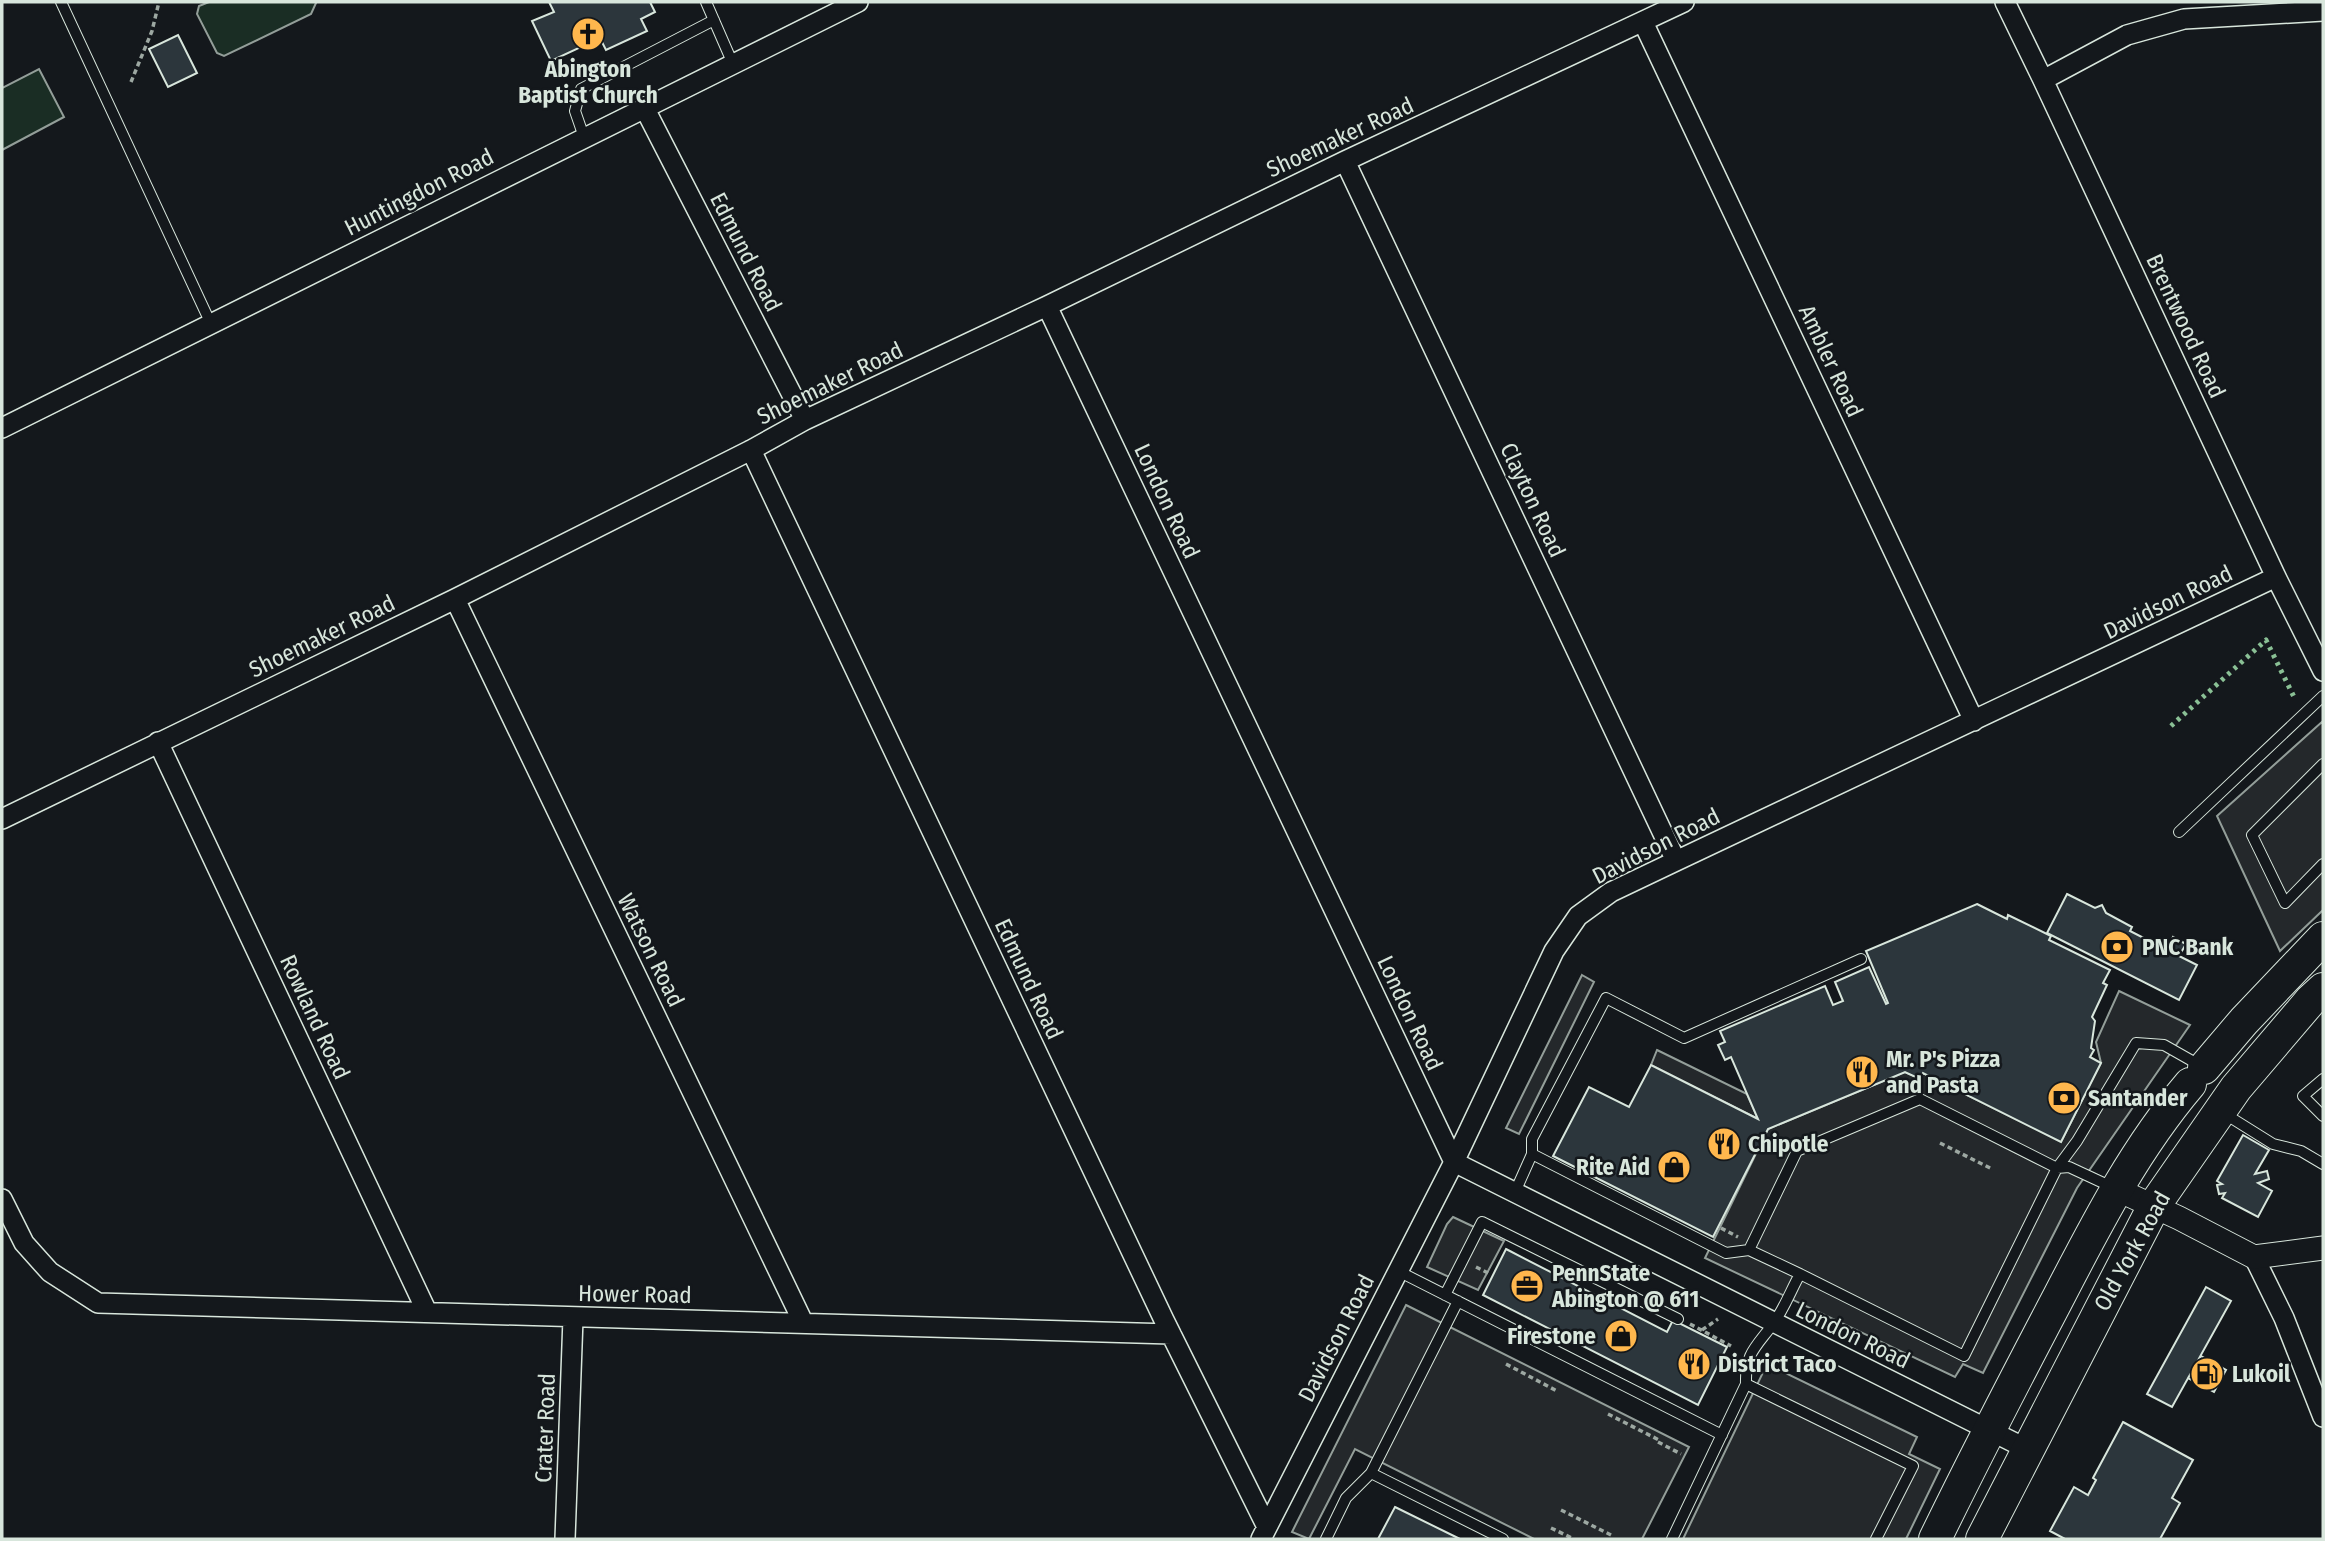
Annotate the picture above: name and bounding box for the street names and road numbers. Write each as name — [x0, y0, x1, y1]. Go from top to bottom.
street label: Shoemaker Road — [1262, 91, 1418, 183]
street label: Huntingdon Road — [340, 142, 498, 242]
street label: Edmund Road — [704, 188, 788, 316]
street label: Brentwood Road — [2140, 250, 2232, 402]
street label: Ambler Road — [1793, 300, 1869, 422]
street label: Shoemaker Road — [752, 336, 908, 430]
street label: Clayton Road — [1494, 438, 1572, 562]
street label: London Road — [1128, 439, 1206, 563]
street label: Davidson Road — [2099, 559, 2237, 645]
street label: Shoemaker Road — [244, 589, 400, 683]
street label: Davidson Road — [1587, 802, 1725, 890]
street label: Watson Road — [612, 889, 690, 1011]
street label: Edmund Road — [989, 914, 1069, 1044]
street label: Rowland Road — [274, 950, 356, 1084]
street label: London Road — [1371, 951, 1449, 1075]
street label: Old York Road — [2088, 1186, 2176, 1316]
street label: Davidson Road — [1292, 1269, 1380, 1407]
street label: Hower Road — [578, 1279, 692, 1309]
street label: London Road — [1791, 1295, 1915, 1375]
street label: Crater Road — [529, 1373, 561, 1483]

